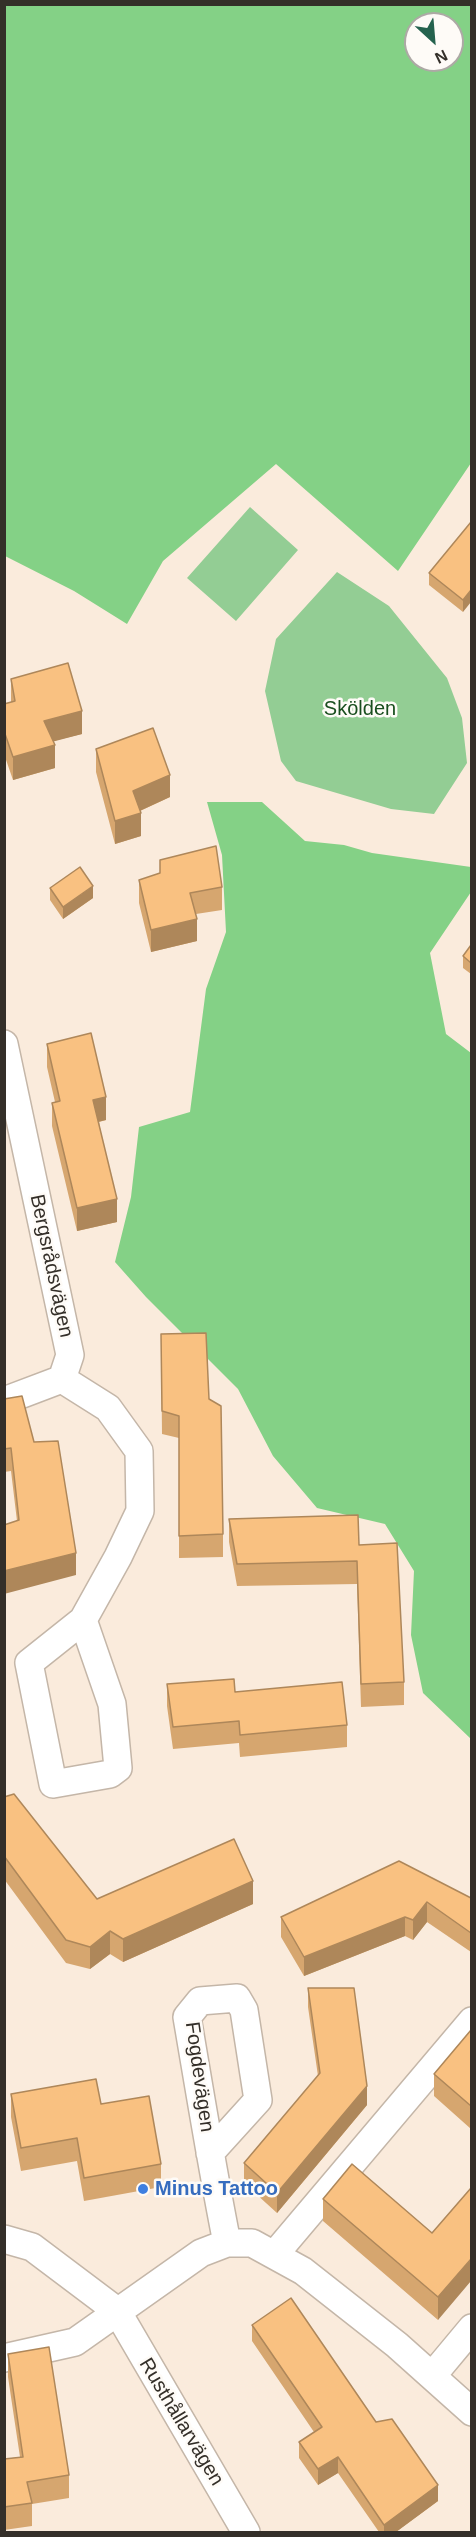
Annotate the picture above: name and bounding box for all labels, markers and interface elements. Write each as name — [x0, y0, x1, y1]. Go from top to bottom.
north arrow — [404, 12, 464, 72]
text: N — [432, 47, 450, 67]
park label: Skölden — [324, 697, 396, 721]
street label: Bergsrådsvägen — [24, 1192, 78, 1340]
street label: Fogdevägen — [179, 2020, 219, 2134]
place label: Minus Tattoo — [155, 2177, 278, 2201]
marker: Minus Tattoo — [136, 2182, 150, 2196]
street label: Rusthållarvägen — [133, 2354, 229, 2490]

